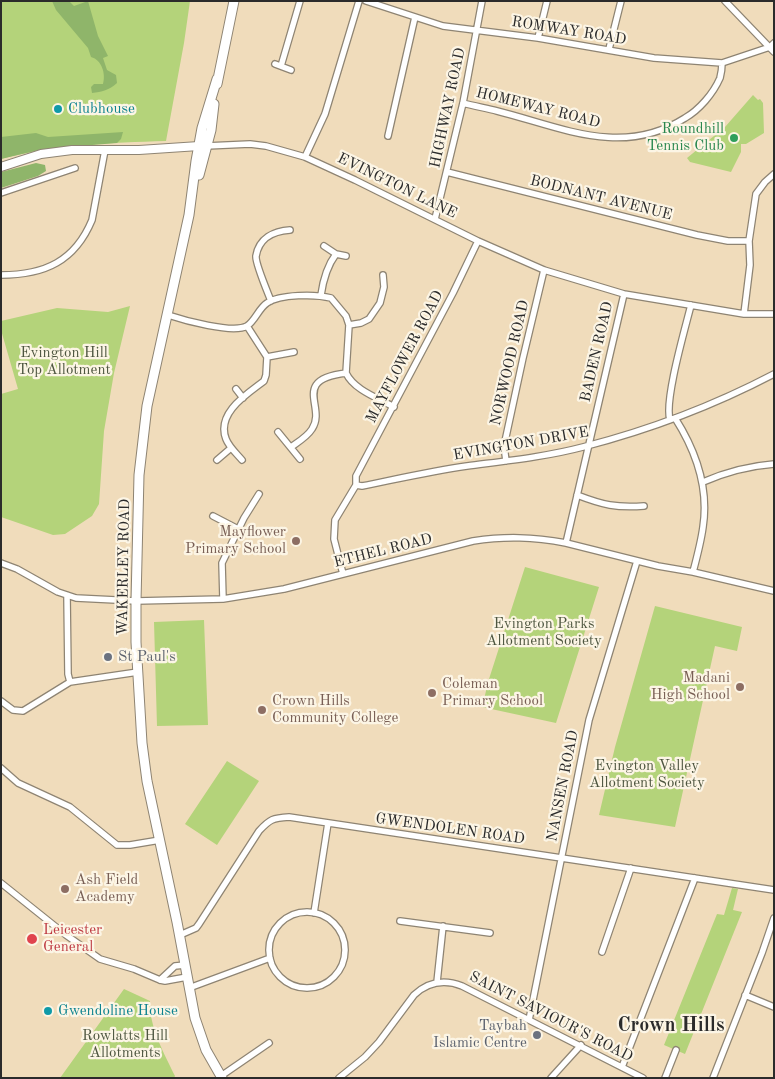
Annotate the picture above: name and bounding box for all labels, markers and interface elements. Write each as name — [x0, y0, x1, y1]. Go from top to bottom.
street label: ROMWAY ROAD — [510, 13, 628, 49]
street label: HIGHWAY ROAD — [426, 46, 470, 170]
street label: HOMEWAY ROAD — [474, 84, 602, 132]
place label: Clubhouse — [68, 100, 135, 118]
marker: Clubhouse — [52, 103, 64, 115]
place label: Roundhill Tennis Club — [647, 120, 724, 155]
marker: Roundhill Tennis Club — [728, 132, 740, 144]
street label: EVINGTON LANE — [334, 149, 460, 223]
street label: BODNANT AVENUE — [528, 172, 674, 224]
street label: MAYFLOWER ROAD — [362, 288, 448, 426]
street label: NORWOOD ROAD — [487, 298, 533, 428]
street label: BADEN ROAD — [577, 300, 617, 404]
park label: Evington Hill Top Allotment — [17, 344, 111, 379]
street label: EVINGTON DRIVE — [452, 423, 590, 465]
street label: WAKERLEY ROAD — [114, 498, 134, 636]
place label: Mayflower Primary School — [185, 523, 286, 558]
street label: ETHEL ROAD — [332, 530, 434, 572]
marker: Mayflower Primary School — [290, 535, 302, 547]
park label: Evington Parks Allotment Society — [486, 615, 602, 650]
place label: St Paul's — [118, 648, 176, 666]
marker: St Paul's — [102, 651, 114, 663]
place label: Madani High School — [651, 669, 730, 704]
place label: Coleman Primary School — [442, 675, 543, 710]
marker: Madani High School — [734, 681, 746, 693]
marker: Coleman Primary School — [426, 687, 438, 699]
place label: Crown Hills Community College — [272, 692, 398, 727]
marker: Crown Hills Community College — [256, 704, 268, 716]
street label: NANSEN ROAD — [543, 729, 583, 843]
park label: Evington Valley Allotment Society — [589, 757, 705, 792]
street label: GWENDOLEN ROAD — [374, 810, 526, 848]
place label: Ash Field Academy — [75, 871, 138, 906]
marker: Ash Field Academy — [59, 883, 71, 895]
place label: Leicester General — [43, 921, 102, 956]
marker: Leicester General — [25, 932, 39, 946]
street label: SAINT SAVIOUR'S ROAD — [466, 968, 636, 1066]
place label: Gwendoline House — [58, 1002, 178, 1020]
marker: Gwendoline House — [42, 1005, 54, 1017]
district label: Crown Hills — [617, 1014, 725, 1038]
place label: Taybah Islamic Centre — [433, 1017, 527, 1052]
park label: Rowlatts Hill Allotments — [82, 1027, 168, 1062]
marker: Taybah Islamic Centre — [531, 1029, 543, 1041]

